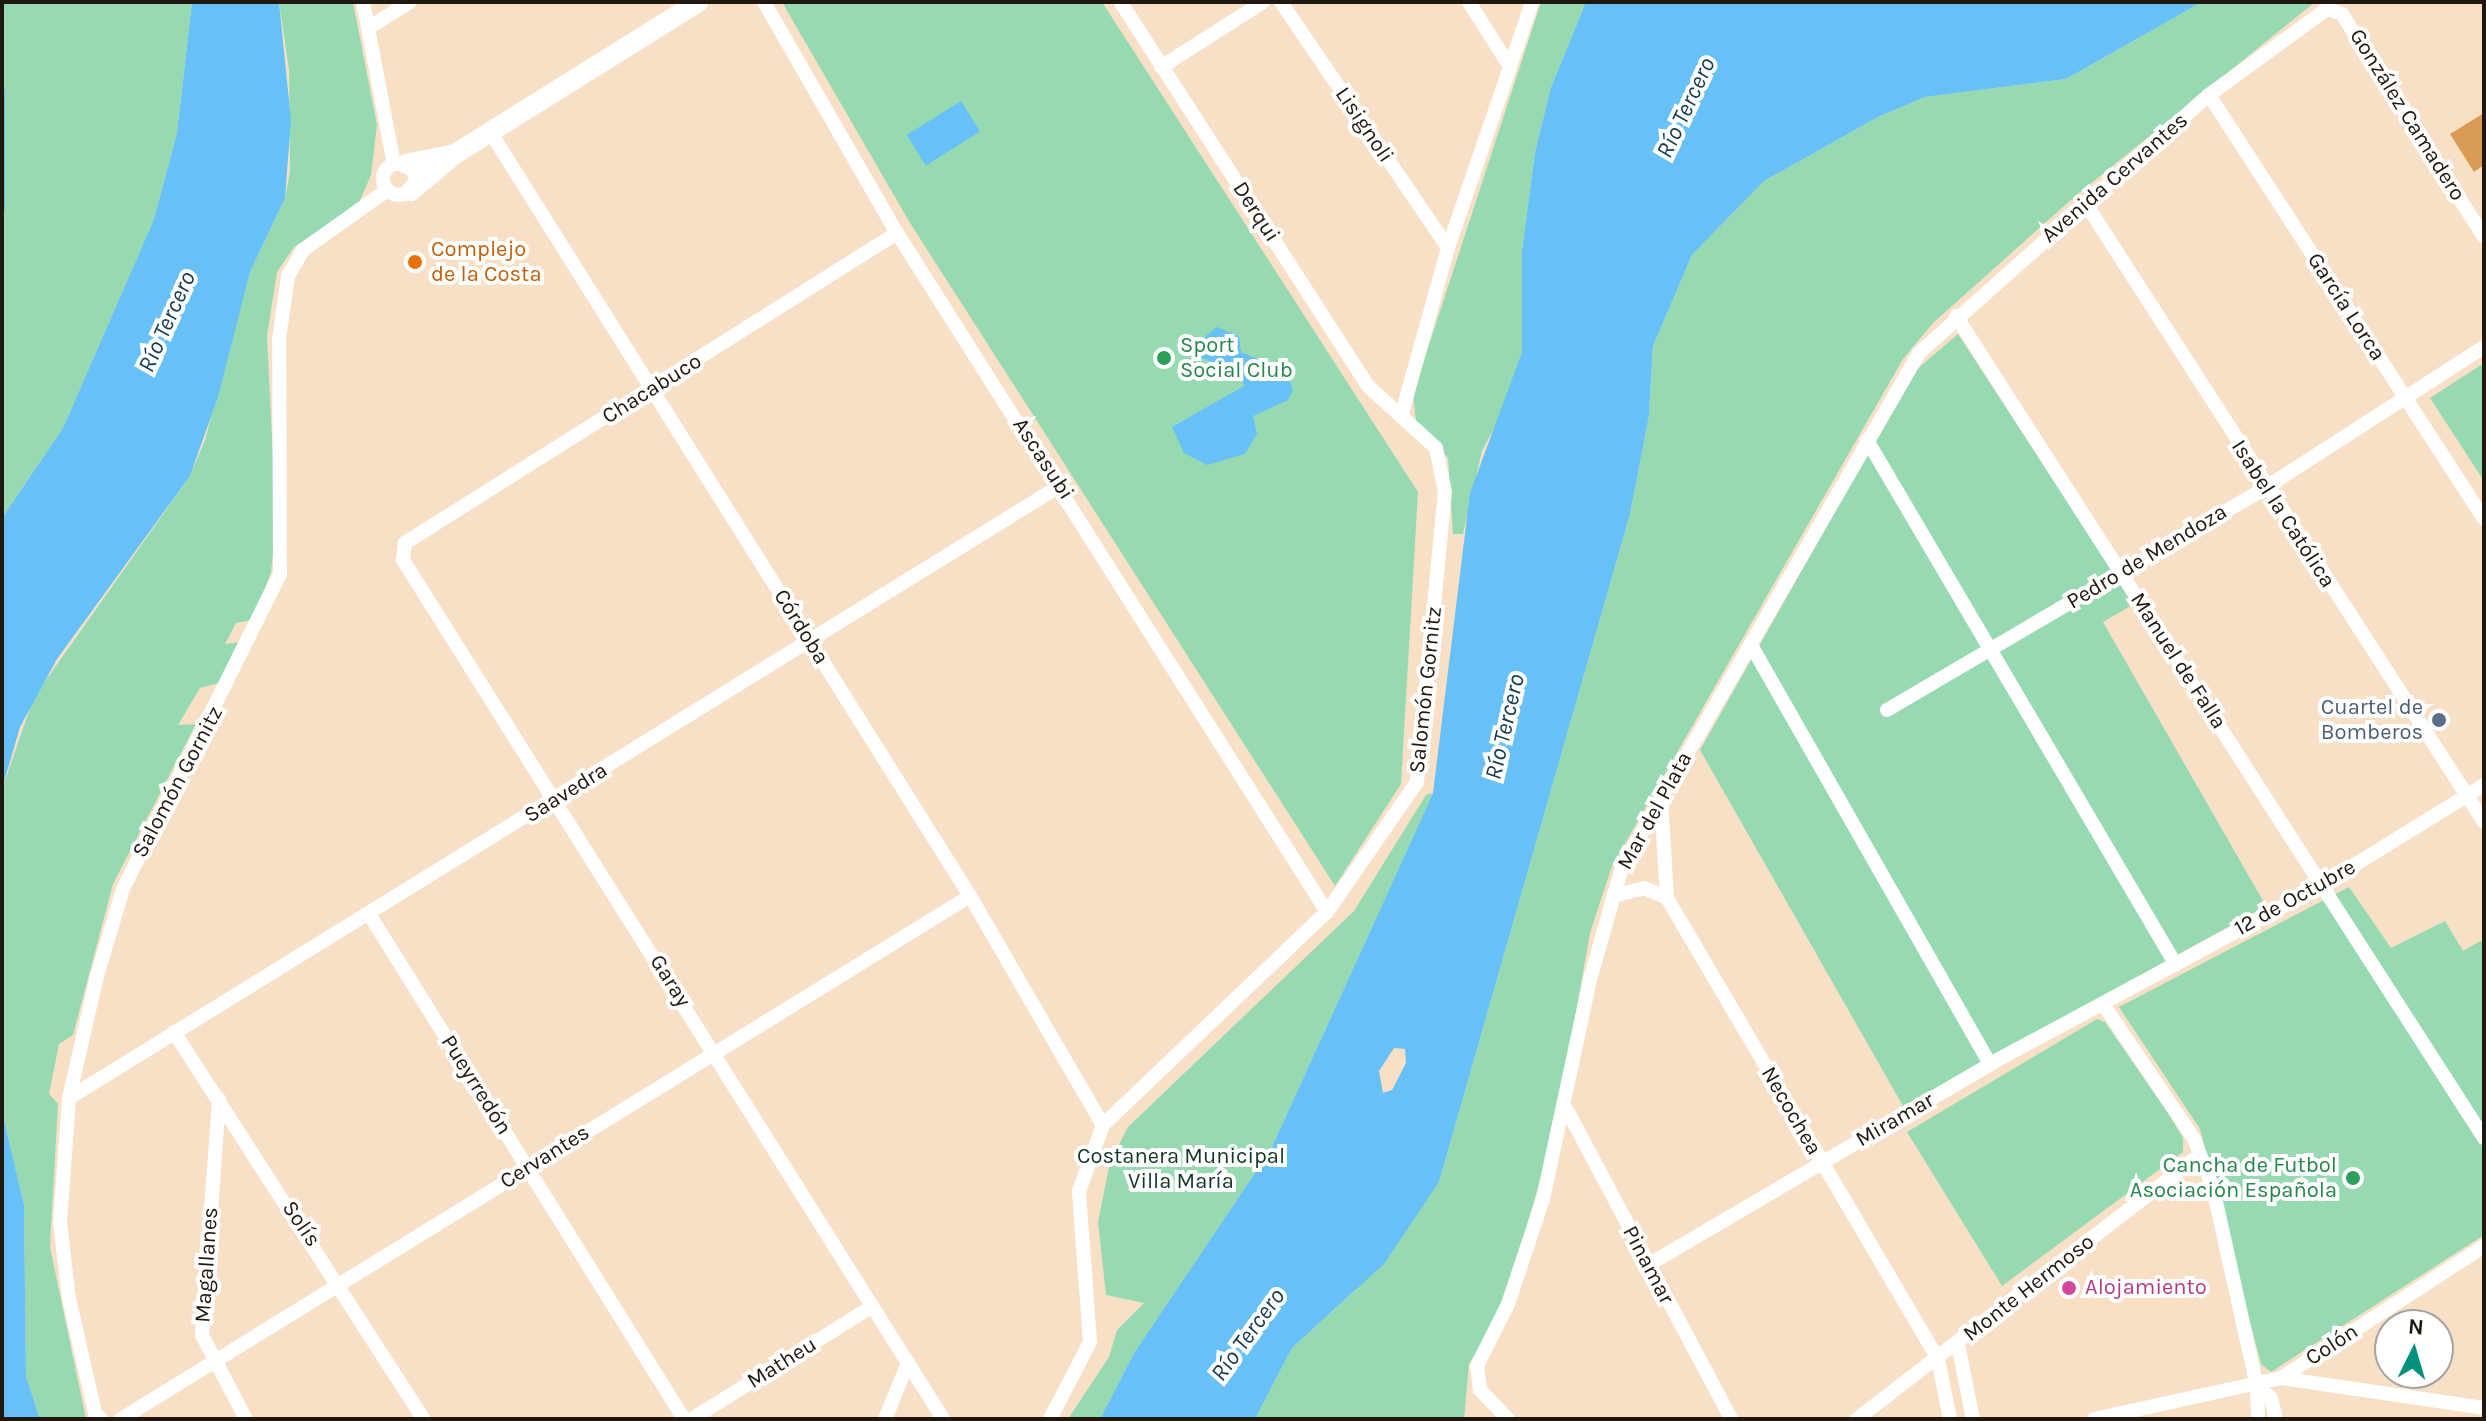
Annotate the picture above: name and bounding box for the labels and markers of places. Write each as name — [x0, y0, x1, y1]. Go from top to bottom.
place label: Complejo de la Costa — [431, 236, 542, 288]
marker: Complejo de la Costa — [406, 253, 424, 271]
place label: Sport Social Club — [1180, 332, 1293, 384]
marker: Sport Social Club — [1155, 349, 1173, 367]
place label: Cuartel de Bomberos — [2321, 694, 2423, 746]
marker: Cuartel de Bomberos — [2430, 711, 2448, 729]
place label: Cancha de Futbol Asociación Española — [2130, 1152, 2337, 1204]
marker: Cancha de Futbol Asociación Española — [2344, 1169, 2362, 1187]
place label: Alojamiento — [2085, 1275, 2207, 1301]
marker: Alojamiento — [2060, 1279, 2078, 1297]

